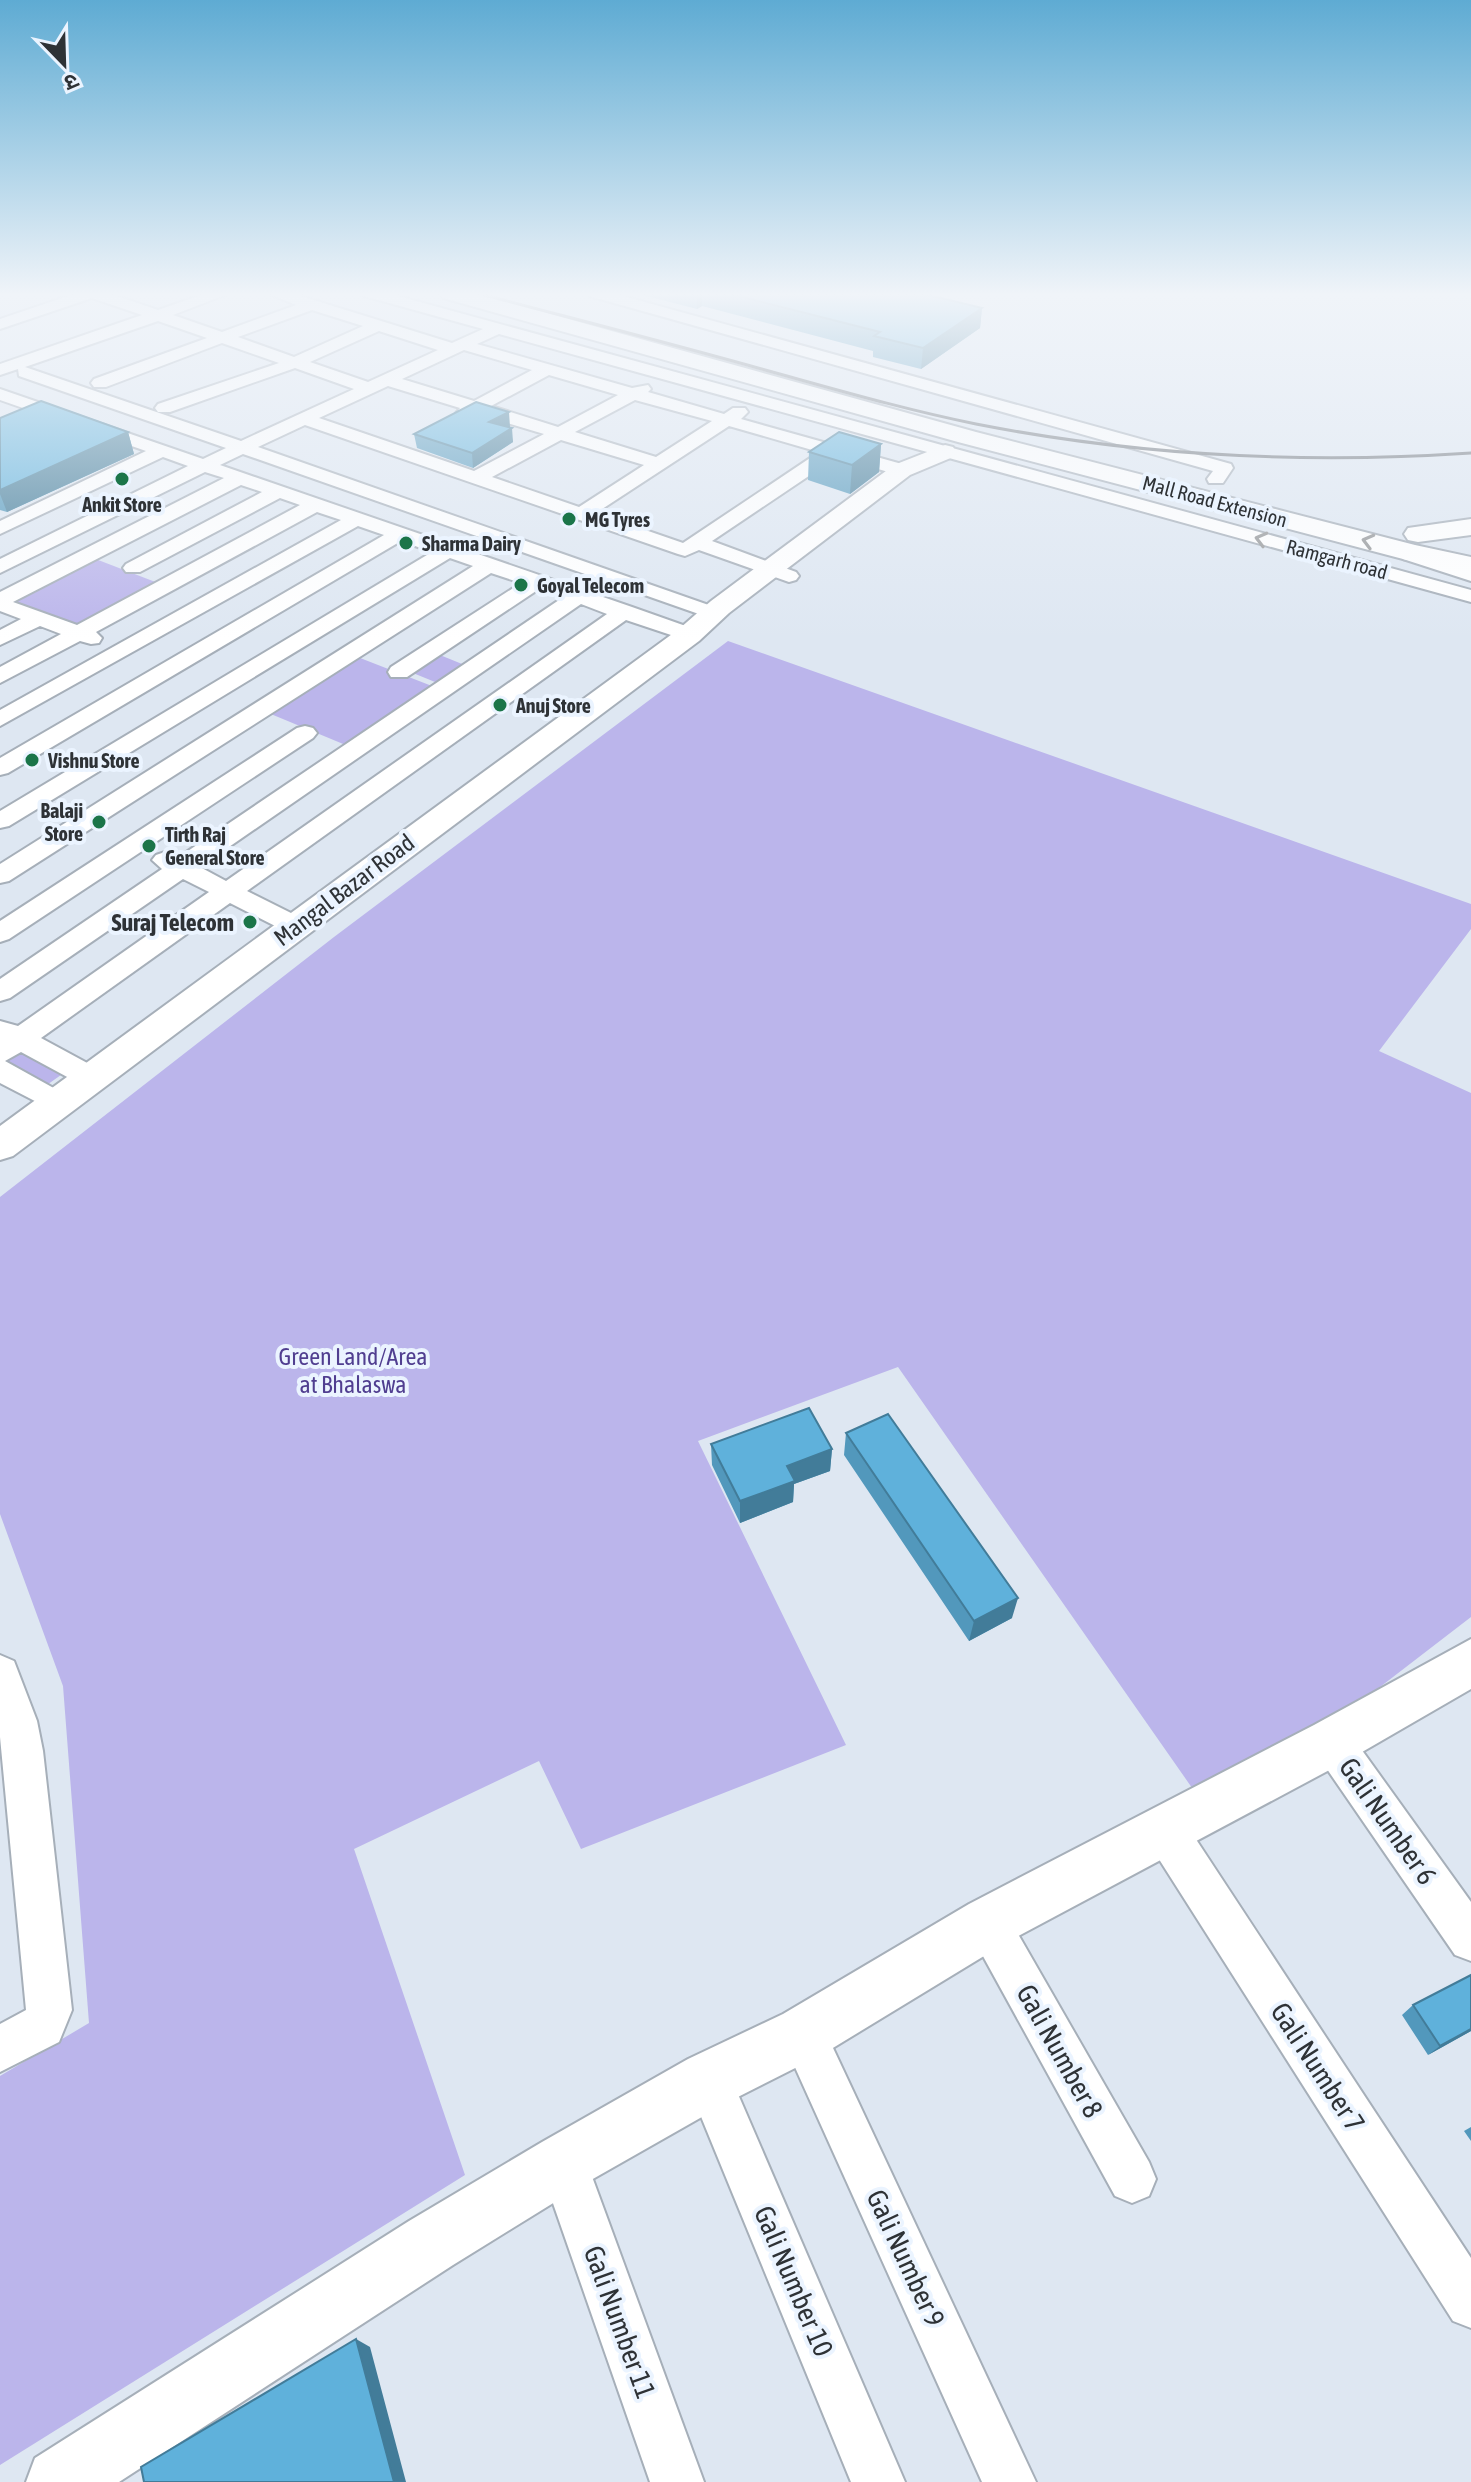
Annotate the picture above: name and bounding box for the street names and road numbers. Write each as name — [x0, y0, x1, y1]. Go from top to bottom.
street label: Mall Road Extension — [1140, 471, 1290, 531]
street label: Ramgarh road — [1284, 534, 1390, 584]
street label: Mangal Bazar Road — [269, 829, 419, 951]
street label: Gali Number 6 — [1333, 1752, 1443, 1890]
street label: Gali Number 8 — [1010, 1979, 1110, 2123]
street label: Gali Number 7 — [1265, 1997, 1371, 2137]
street label: Gali Number 9 — [860, 2185, 952, 2331]
street label: Gali Number 10 — [748, 2201, 840, 2361]
street label: Gali Number 11 — [578, 2241, 662, 2403]

